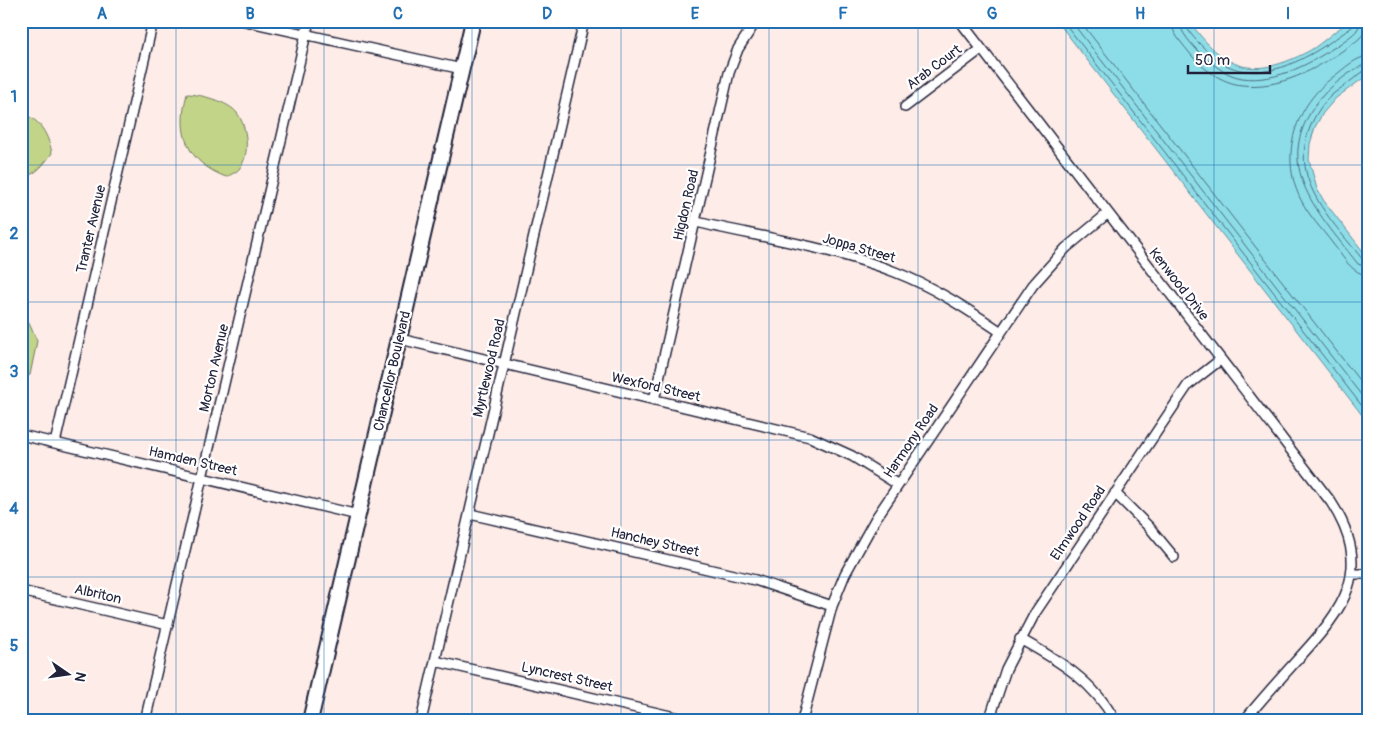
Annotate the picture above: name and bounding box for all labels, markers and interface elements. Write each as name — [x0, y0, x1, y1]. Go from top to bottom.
text: A — [97, 4, 108, 24]
text: B — [245, 4, 255, 24]
text: C — [393, 4, 403, 24]
text: D — [542, 4, 552, 24]
text: E — [691, 4, 700, 24]
text: F — [838, 4, 848, 24]
text: G — [987, 4, 998, 24]
text: H — [1135, 4, 1145, 24]
text: I — [1286, 4, 1290, 24]
street label: Arab Court — [903, 41, 965, 93]
scale bar — [1188, 42, 1270, 74]
text: 50 m — [1195, 51, 1230, 70]
text: 1 — [11, 87, 17, 107]
street label: Higdon Road — [670, 168, 702, 242]
street label: Tranter Avenue — [73, 183, 109, 275]
text: 2 — [10, 224, 19, 244]
street label: Joppa Street — [821, 229, 898, 267]
street label: Kenwood Drive — [1145, 244, 1213, 324]
street label: Chancellor Boulevard — [370, 309, 414, 433]
street label: Myrtlewood Road — [469, 317, 509, 419]
street label: Morton Avenue — [196, 322, 232, 414]
text: 3 — [10, 362, 19, 382]
street label: Wexford Street — [610, 369, 702, 406]
street label: Harmony Road — [880, 401, 942, 481]
street label: Hamden Street — [147, 443, 239, 480]
street label: Elmwood Road — [1047, 482, 1109, 564]
text: 4 — [9, 499, 19, 519]
street label: Hanchey Street — [609, 524, 701, 561]
street label: Albriton — [73, 580, 123, 608]
text: 5 — [10, 636, 19, 656]
north arrow — [42, 650, 92, 700]
street label: Lyncrest Street — [520, 658, 615, 696]
text: N — [71, 670, 90, 683]

